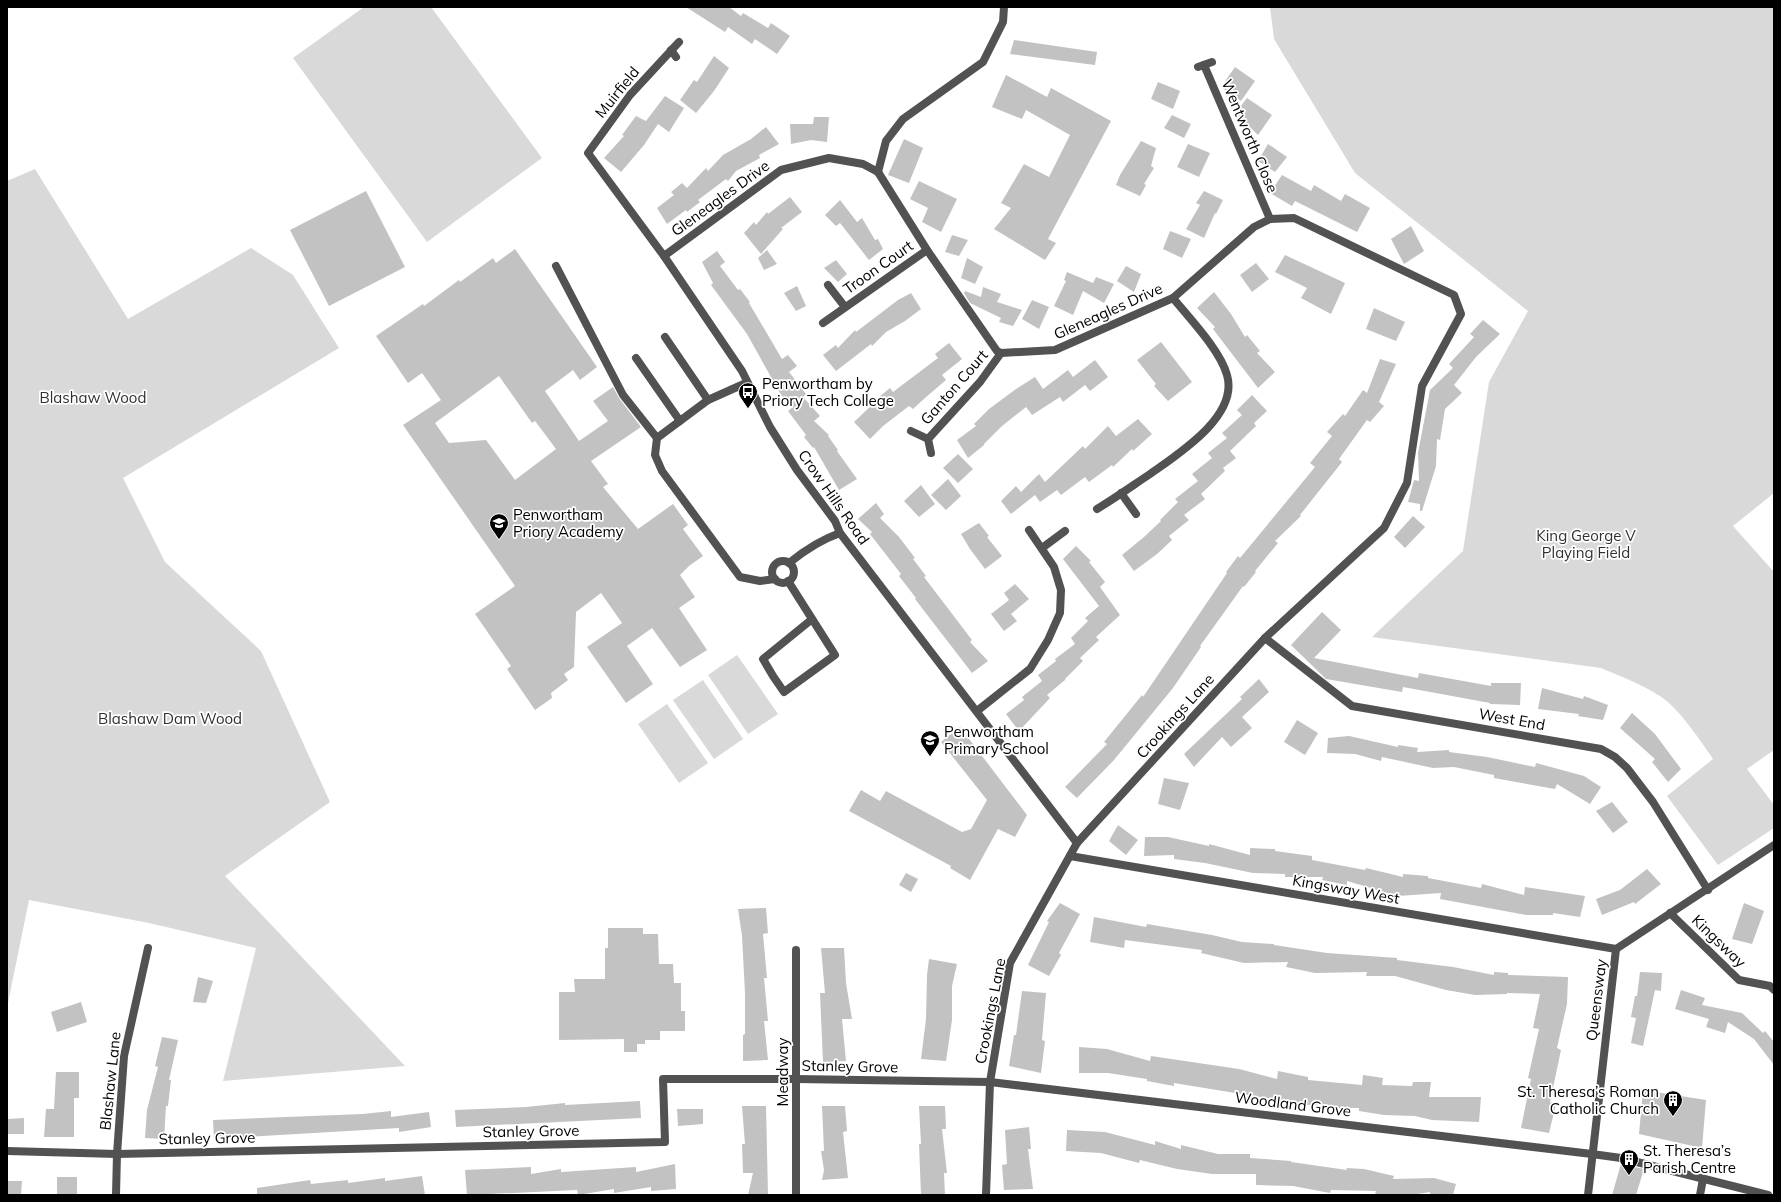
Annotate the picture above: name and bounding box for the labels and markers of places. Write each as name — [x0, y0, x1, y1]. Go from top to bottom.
place label: Penwortham by Priory Tech College — [762, 374, 894, 410]
bus stop icon: Penwortham by Priory Tech College — [737, 381, 759, 409]
place label: Penwortham Priory Academy — [513, 505, 624, 541]
school or university icon: Penwortham Priory Academy — [488, 512, 510, 540]
place label: Penwortham Primary School — [944, 722, 1049, 758]
school or university icon: Penwortham Primary School — [919, 729, 941, 757]
place label: St. Theresa’s Roman Catholic Church — [1517, 1082, 1659, 1118]
building icon: St. Theresa’s Roman Catholic Church — [1662, 1089, 1684, 1117]
place label: St. Theresa’s Parish Centre — [1643, 1141, 1736, 1177]
building icon: St. Theresa’s Parish Centre — [1618, 1148, 1640, 1176]

